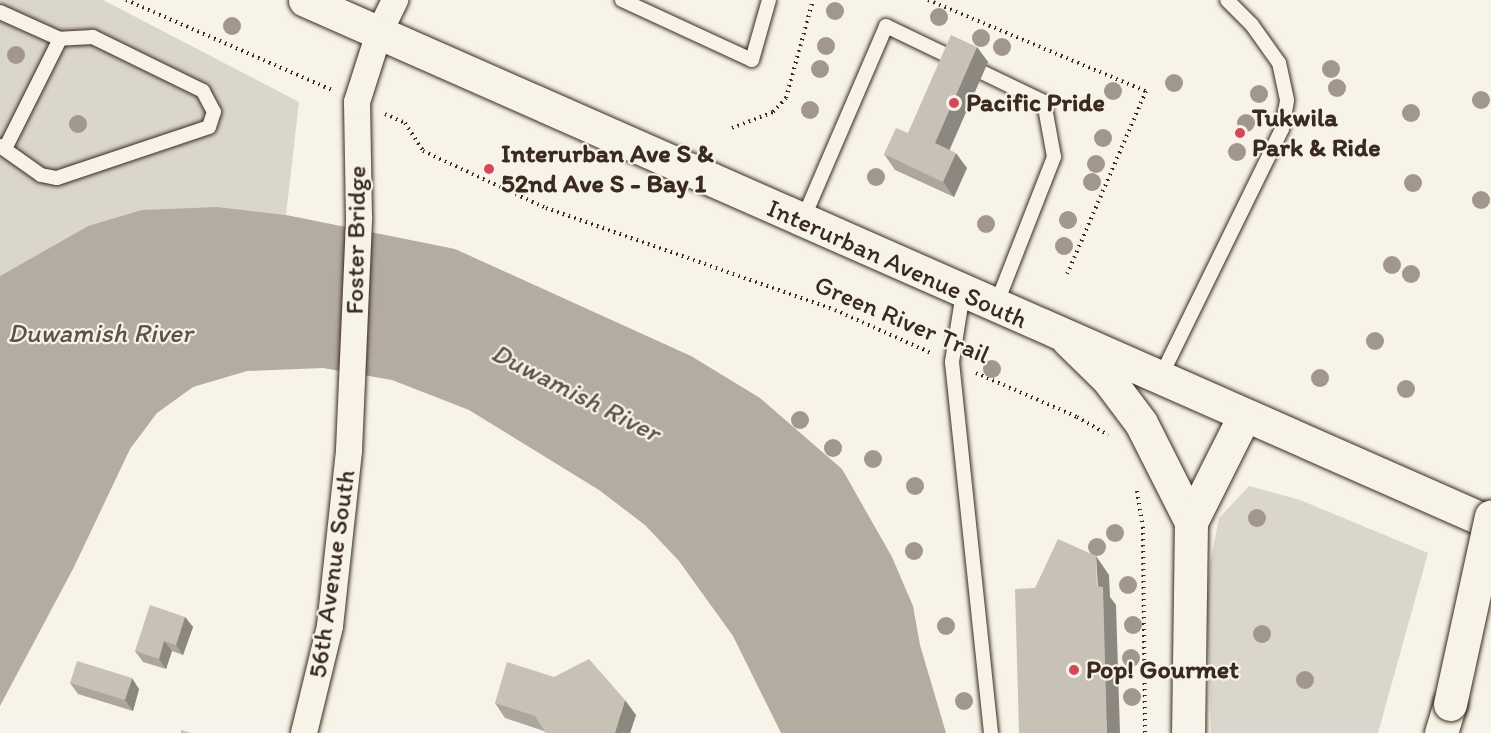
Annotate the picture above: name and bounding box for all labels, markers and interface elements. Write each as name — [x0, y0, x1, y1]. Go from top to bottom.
place label: Pacific Pride — [966, 87, 1105, 119]
marker: Pacific Pride — [947, 96, 961, 110]
place label: Tukwila Park & Ride — [1252, 102, 1381, 164]
marker: Tukwila Park & Ride — [1233, 126, 1247, 140]
place label: Interurban Ave S & 52nd Ave S - Bay 1 — [501, 138, 714, 200]
marker: Interurban Ave S & 52nd Ave S - Bay 1 — [482, 162, 496, 176]
street label: Foster Bridge — [339, 165, 373, 315]
street label: Interurban Avenue South — [762, 193, 1032, 335]
street label: Green River Trail — [810, 269, 994, 371]
water label: Duwamish River — [8, 317, 192, 349]
water label: Duwamish River — [486, 336, 666, 448]
street label: 56th Avenue South — [302, 469, 362, 679]
place label: Pop! Gourmet — [1086, 654, 1239, 686]
marker: Pop! Gourmet — [1067, 663, 1081, 677]

